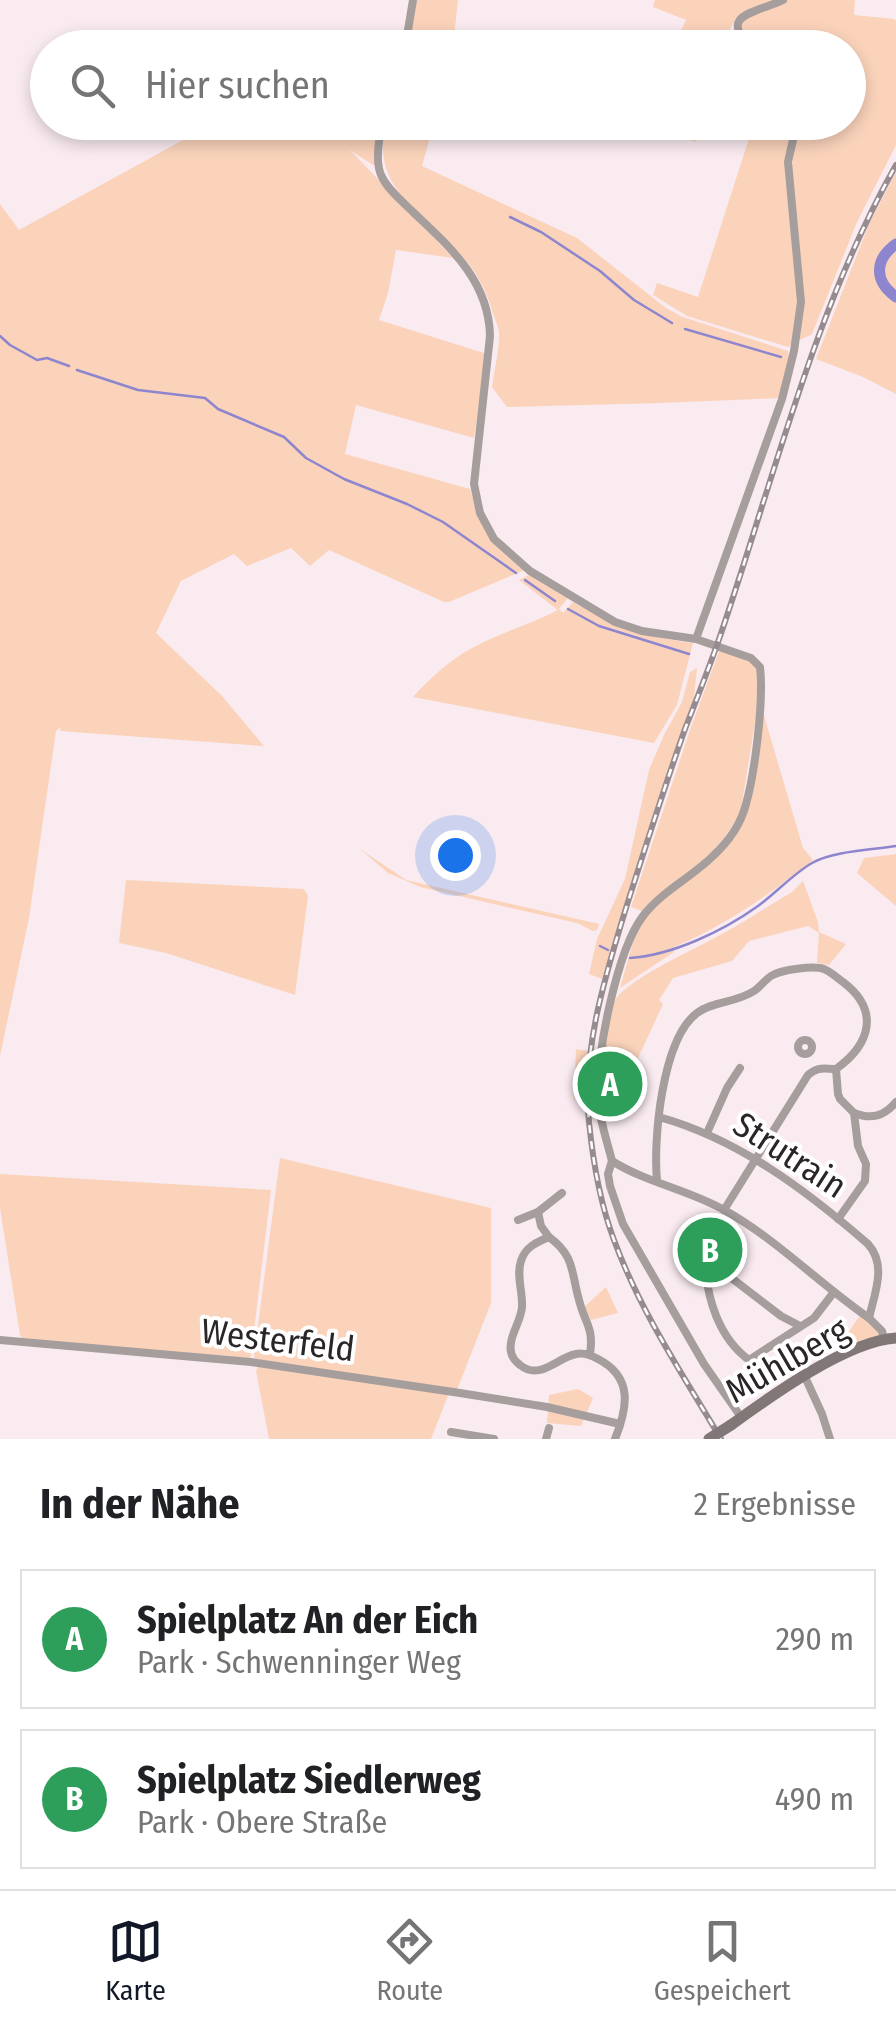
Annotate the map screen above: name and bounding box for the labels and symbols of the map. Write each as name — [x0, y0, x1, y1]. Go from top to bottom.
your location — [430, 830, 481, 881]
pin: A — [578, 1046, 642, 1122]
street label: Strutrain — [726, 1103, 854, 1207]
pin: B — [678, 1212, 742, 1288]
street label: Mühlberg — [718, 1308, 856, 1412]
street label: Westerfeld — [199, 1310, 357, 1370]

